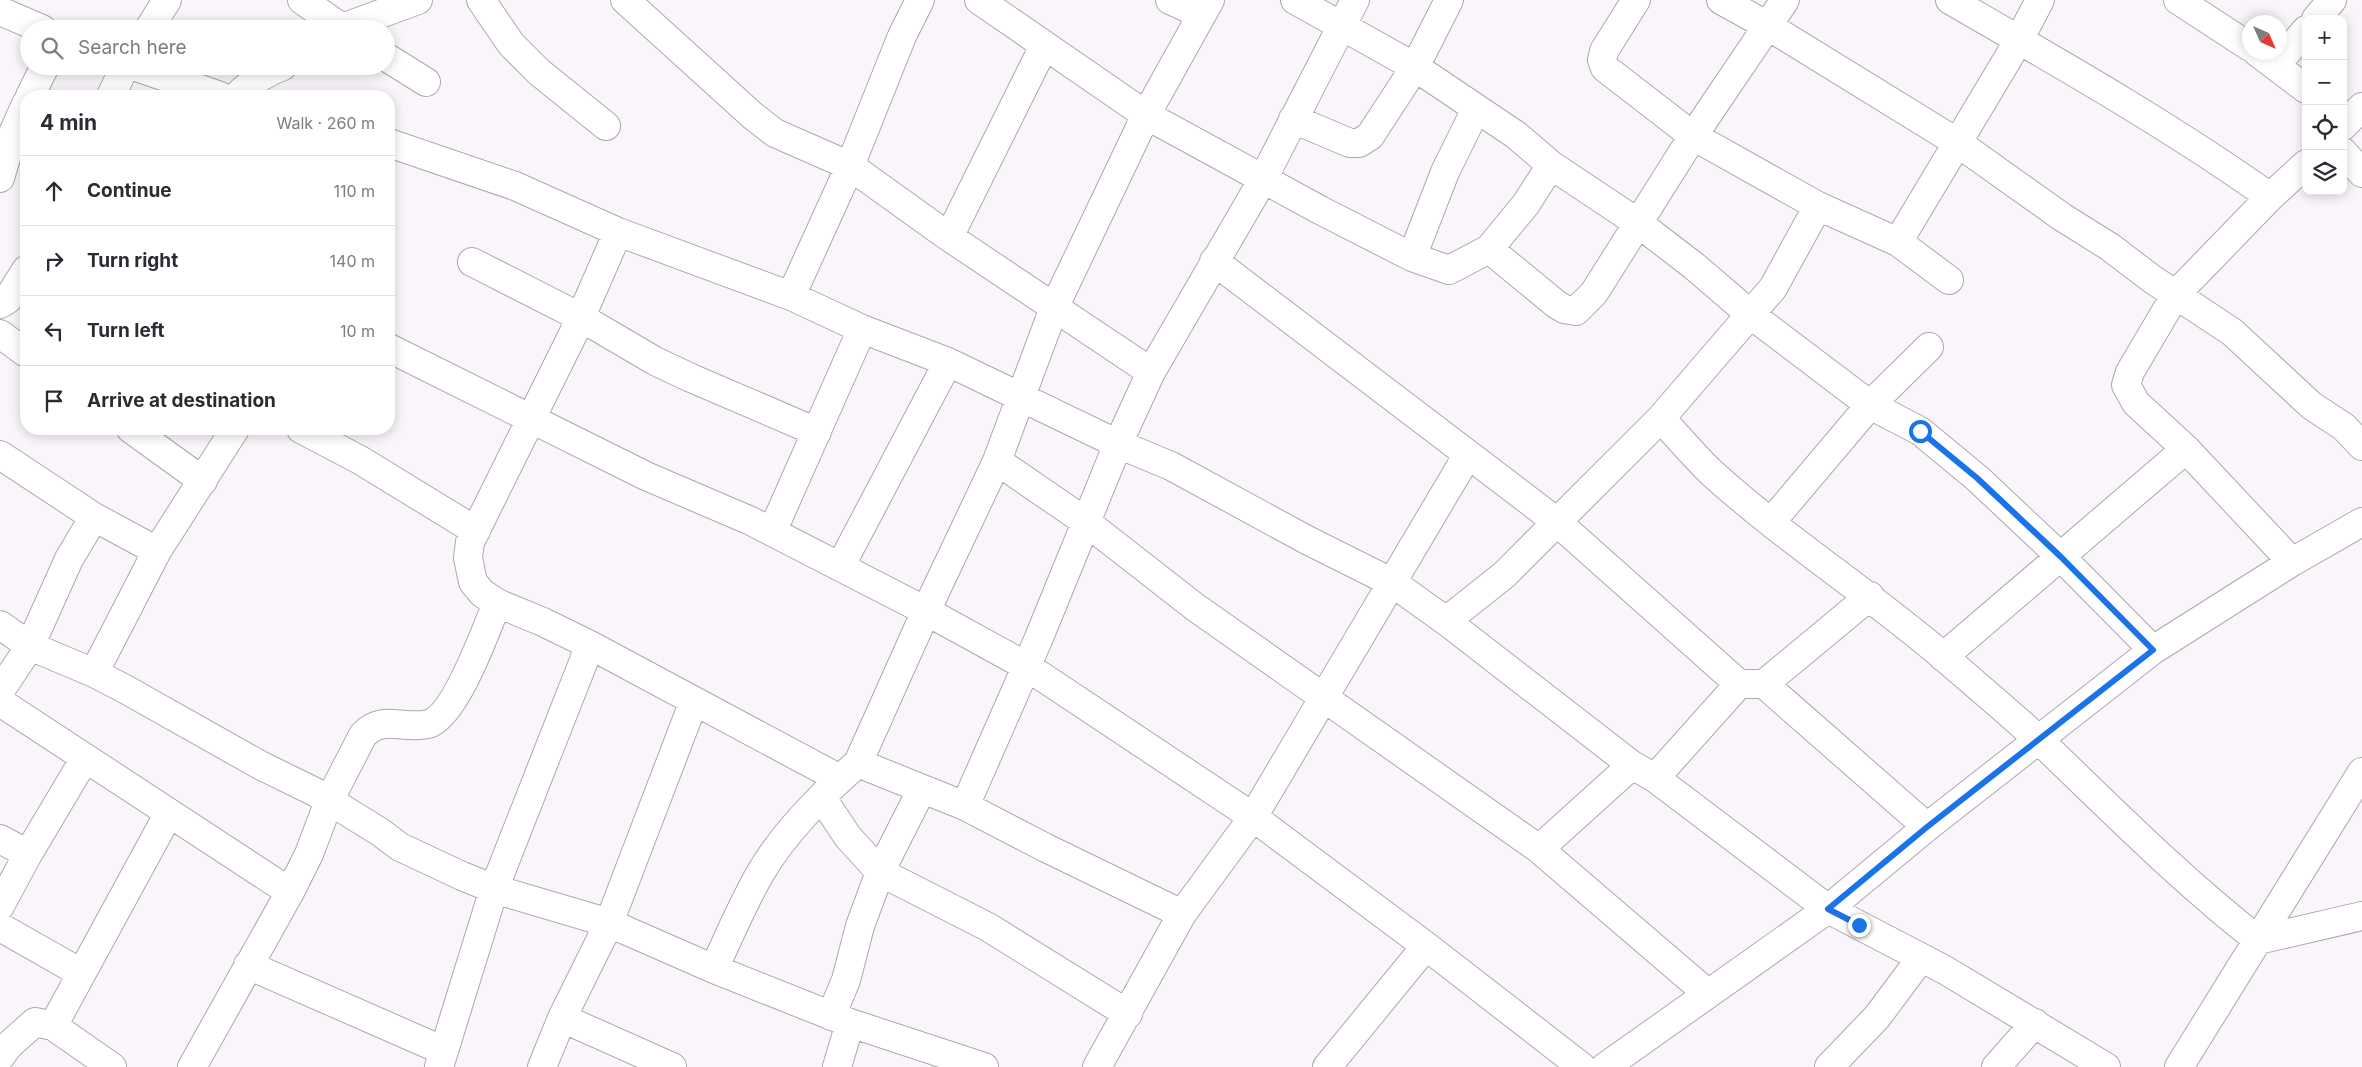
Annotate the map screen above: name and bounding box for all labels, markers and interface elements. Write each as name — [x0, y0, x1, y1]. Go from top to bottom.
north arrow — [2242, 15, 2287, 60]
map controls — [2302, 15, 2347, 195]
button: + — [2302, 15, 2347, 60]
search box — [20, 20, 395, 75]
icon: search — [38, 34, 66, 62]
text: Search here — [78, 36, 187, 59]
button: − — [2302, 60, 2347, 105]
button: locate — [2302, 105, 2347, 150]
text: 4 min — [40, 110, 97, 135]
text: Walk · 260 m — [277, 113, 375, 133]
button: layers — [2302, 150, 2347, 195]
icon: ahead — [40, 177, 68, 205]
text: Continue — [87, 179, 172, 202]
text: 110 m — [333, 181, 375, 201]
icon: right — [40, 247, 68, 275]
text: Turn right — [87, 249, 178, 272]
text: 140 m — [330, 251, 375, 271]
icon: left — [40, 317, 68, 345]
text: Turn left — [87, 319, 165, 342]
text: 10 m — [340, 321, 375, 341]
icon: arrive — [40, 387, 68, 415]
text: Arrive at destination — [87, 389, 276, 412]
route start — [1909, 420, 1932, 443]
route end — [1848, 914, 1871, 937]

